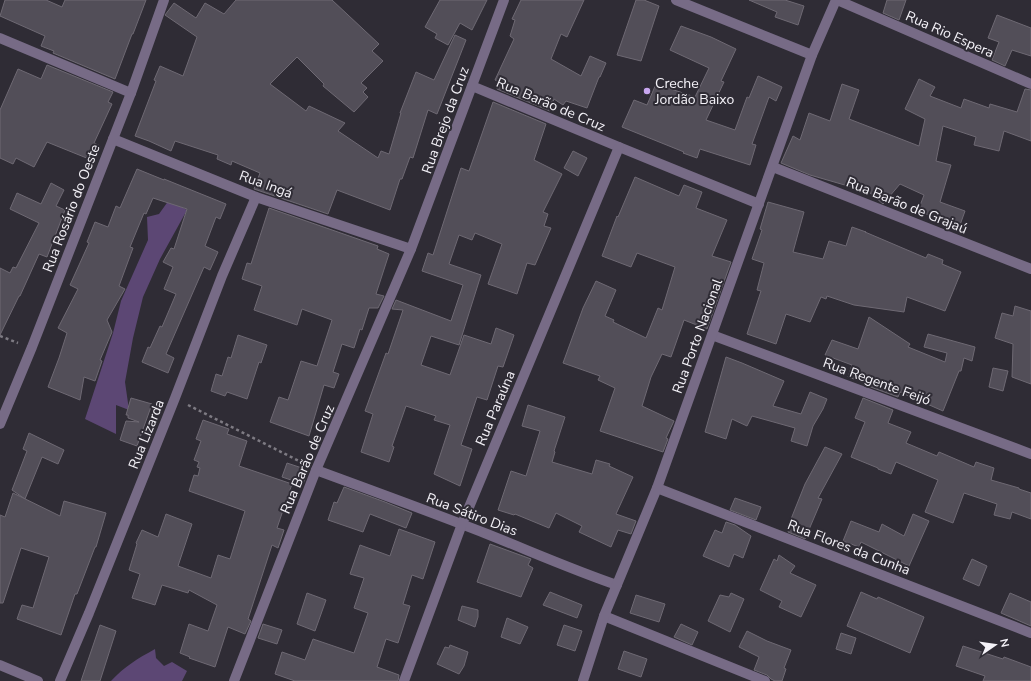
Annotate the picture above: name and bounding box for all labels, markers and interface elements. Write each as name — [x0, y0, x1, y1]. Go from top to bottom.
street label: Rua Rio Espera — [903, 6, 997, 62]
street label: Rua Brejo da Cruz — [417, 63, 474, 176]
street label: Rua Barão de Cruz — [493, 73, 609, 136]
place label: Creche Jordão Baixo — [654, 74, 735, 109]
marker: Creche Jordão Baixo — [642, 86, 652, 96]
street label: Rua Rosário do Oeste — [38, 141, 105, 275]
street label: Rua Ingá — [237, 166, 295, 203]
street label: Rua Barão de Grajaú — [843, 172, 970, 238]
street label: Rua Porto Nacional — [668, 275, 727, 396]
street label: Rua Regente Feijó — [820, 353, 934, 410]
street label: Rua Paraúna — [471, 368, 520, 449]
street label: Rua Lizarda — [124, 397, 169, 472]
street label: Rua Barão de Cruz — [276, 401, 339, 517]
street label: Rua Sátiro Dias — [423, 488, 521, 541]
street label: Rua Flores da Cunha — [785, 515, 913, 580]
north arrow — [975, 625, 1015, 665]
text: N — [996, 637, 1012, 649]

